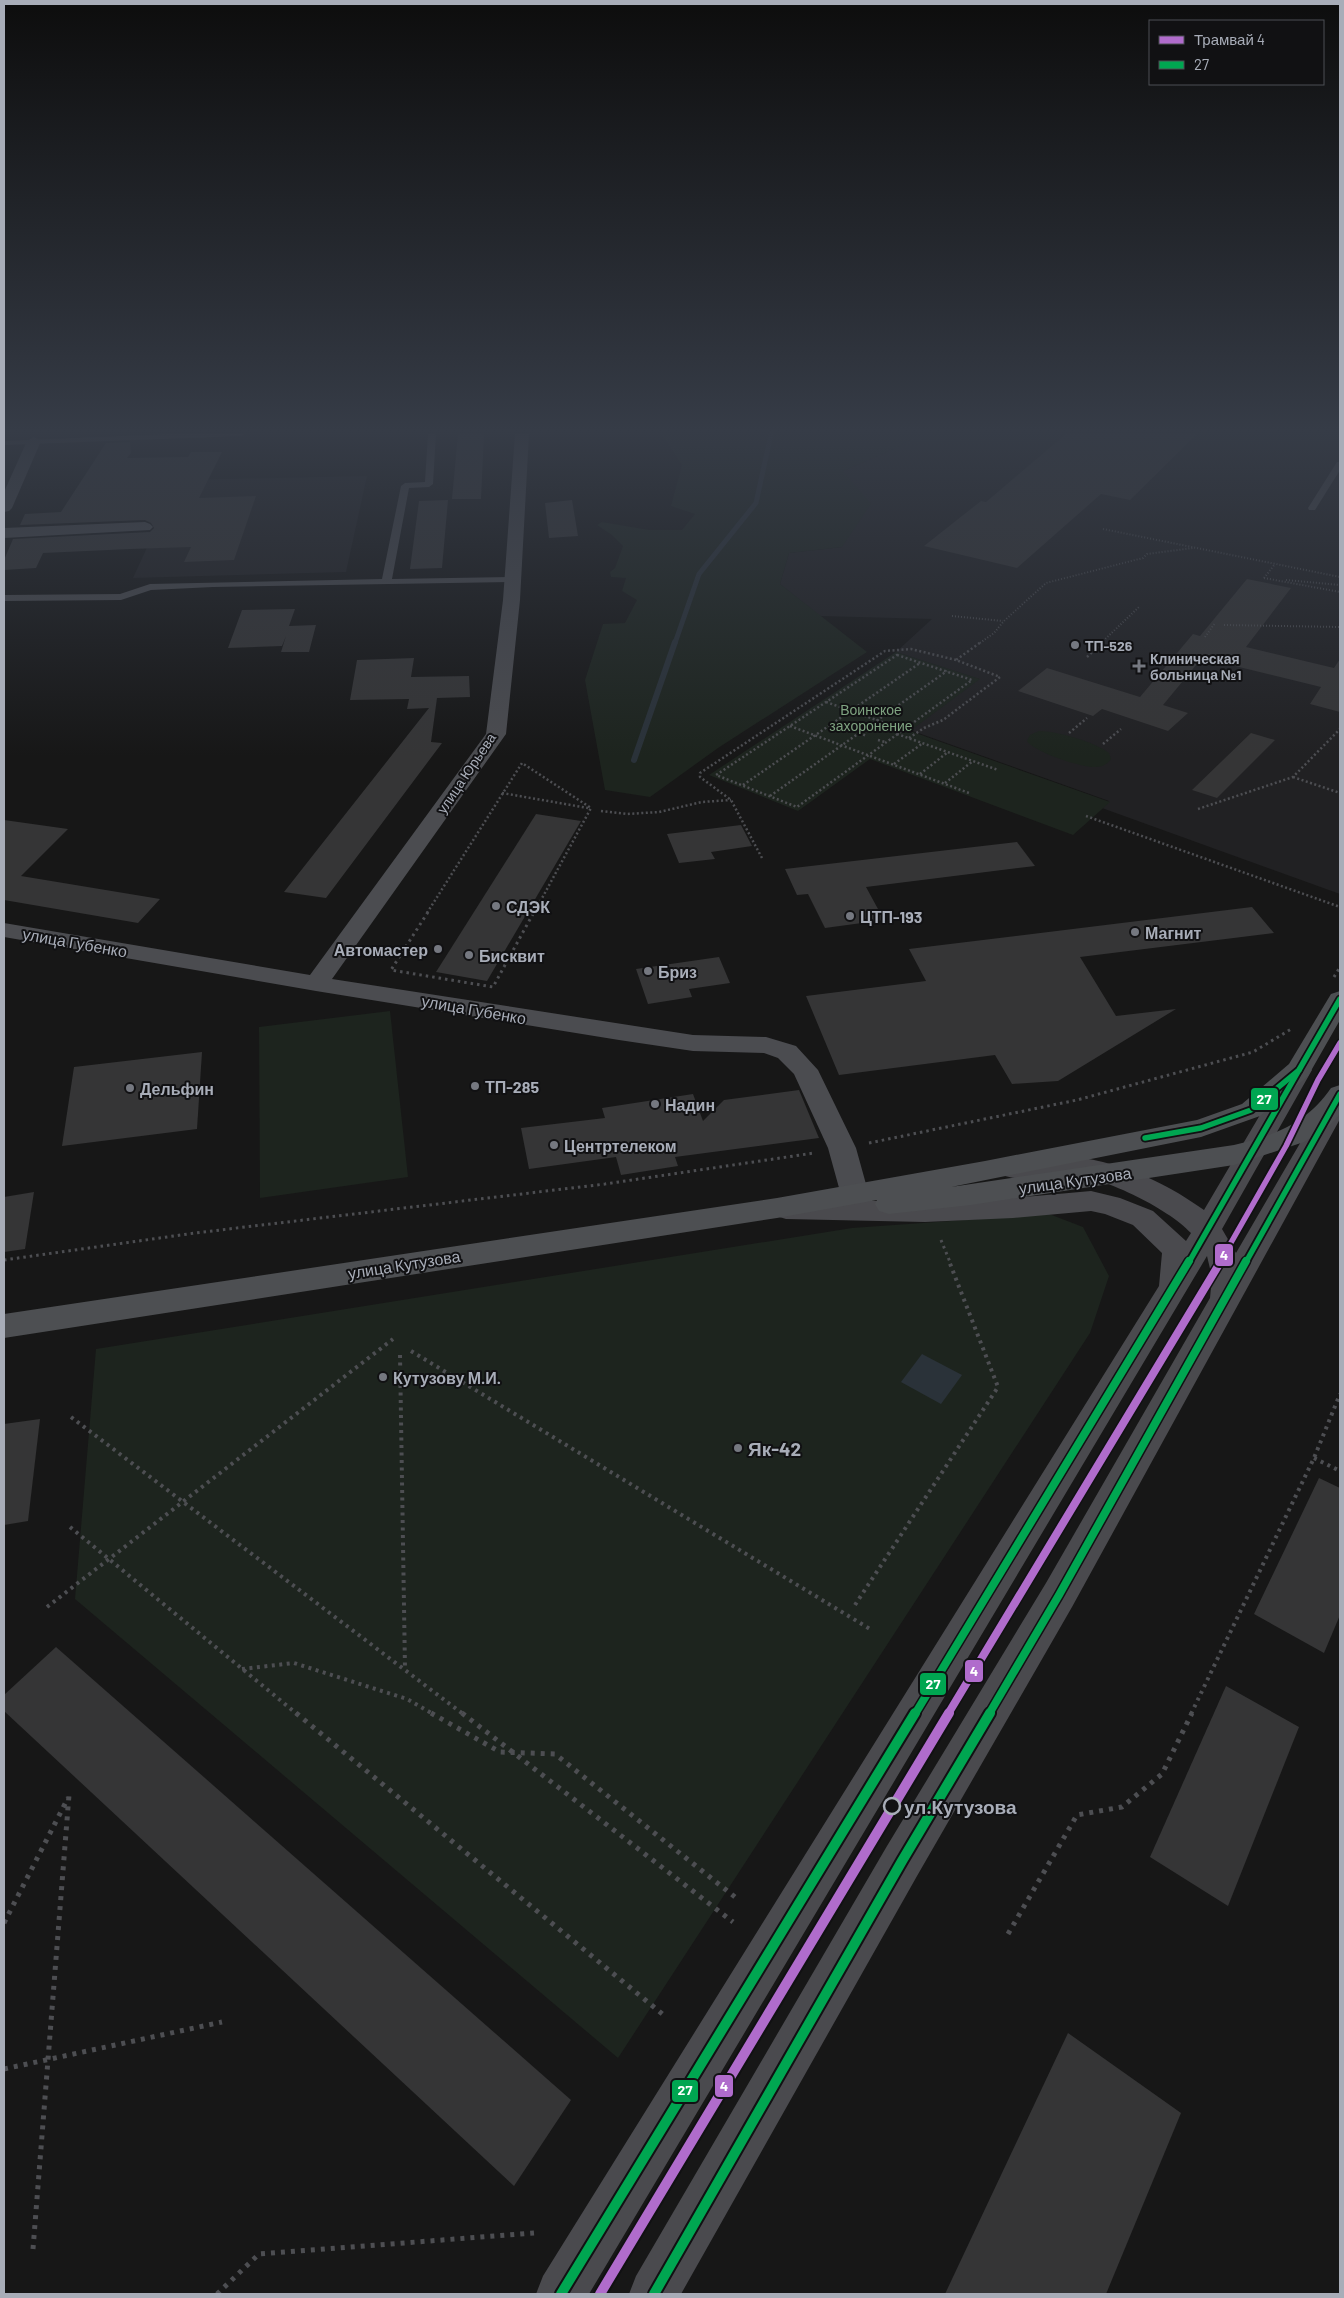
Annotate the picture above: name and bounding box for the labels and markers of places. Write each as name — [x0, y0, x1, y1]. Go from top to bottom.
place label: ТП-526 — [1085, 637, 1133, 654]
marker: ТП-526 — [1069, 639, 1081, 651]
place label: Клиническая больница №1 — [1150, 650, 1241, 683]
marker: Клиническая больница №1 — [1132, 659, 1146, 673]
place label: СДЭК — [506, 897, 550, 916]
marker: СДЭК — [490, 900, 502, 912]
place label: ЦТП-193 — [860, 907, 922, 926]
marker: ЦТП-193 — [844, 910, 856, 922]
place label: Магнит — [1145, 923, 1202, 942]
marker: Магнит — [1129, 926, 1141, 938]
place label: Автомастер — [334, 940, 428, 959]
marker: Автомастер — [432, 943, 444, 955]
place label: Бисквит — [479, 946, 545, 965]
marker: Бисквит — [463, 949, 475, 961]
place label: Бриз — [658, 962, 697, 981]
marker: Бриз — [642, 965, 654, 977]
place label: ТП-285 — [485, 1077, 539, 1096]
place label: Дельфин — [140, 1079, 214, 1098]
marker: ТП-285 — [469, 1080, 481, 1092]
marker: Дельфин — [124, 1082, 136, 1094]
place label: Надин — [665, 1095, 715, 1114]
marker: Надин — [649, 1098, 661, 1110]
place label: Центртелеком — [564, 1136, 677, 1155]
marker: Центртелеком — [548, 1139, 560, 1151]
place label: Кутузову М.И. — [393, 1368, 501, 1387]
marker: Кутузову М.И. — [377, 1371, 389, 1383]
place label: Як-42 — [748, 1437, 801, 1460]
marker: Як-42 — [732, 1442, 744, 1454]
place label: ул.Кутузова — [904, 1795, 1017, 1818]
marker: ул.Кутузова — [883, 1797, 901, 1815]

